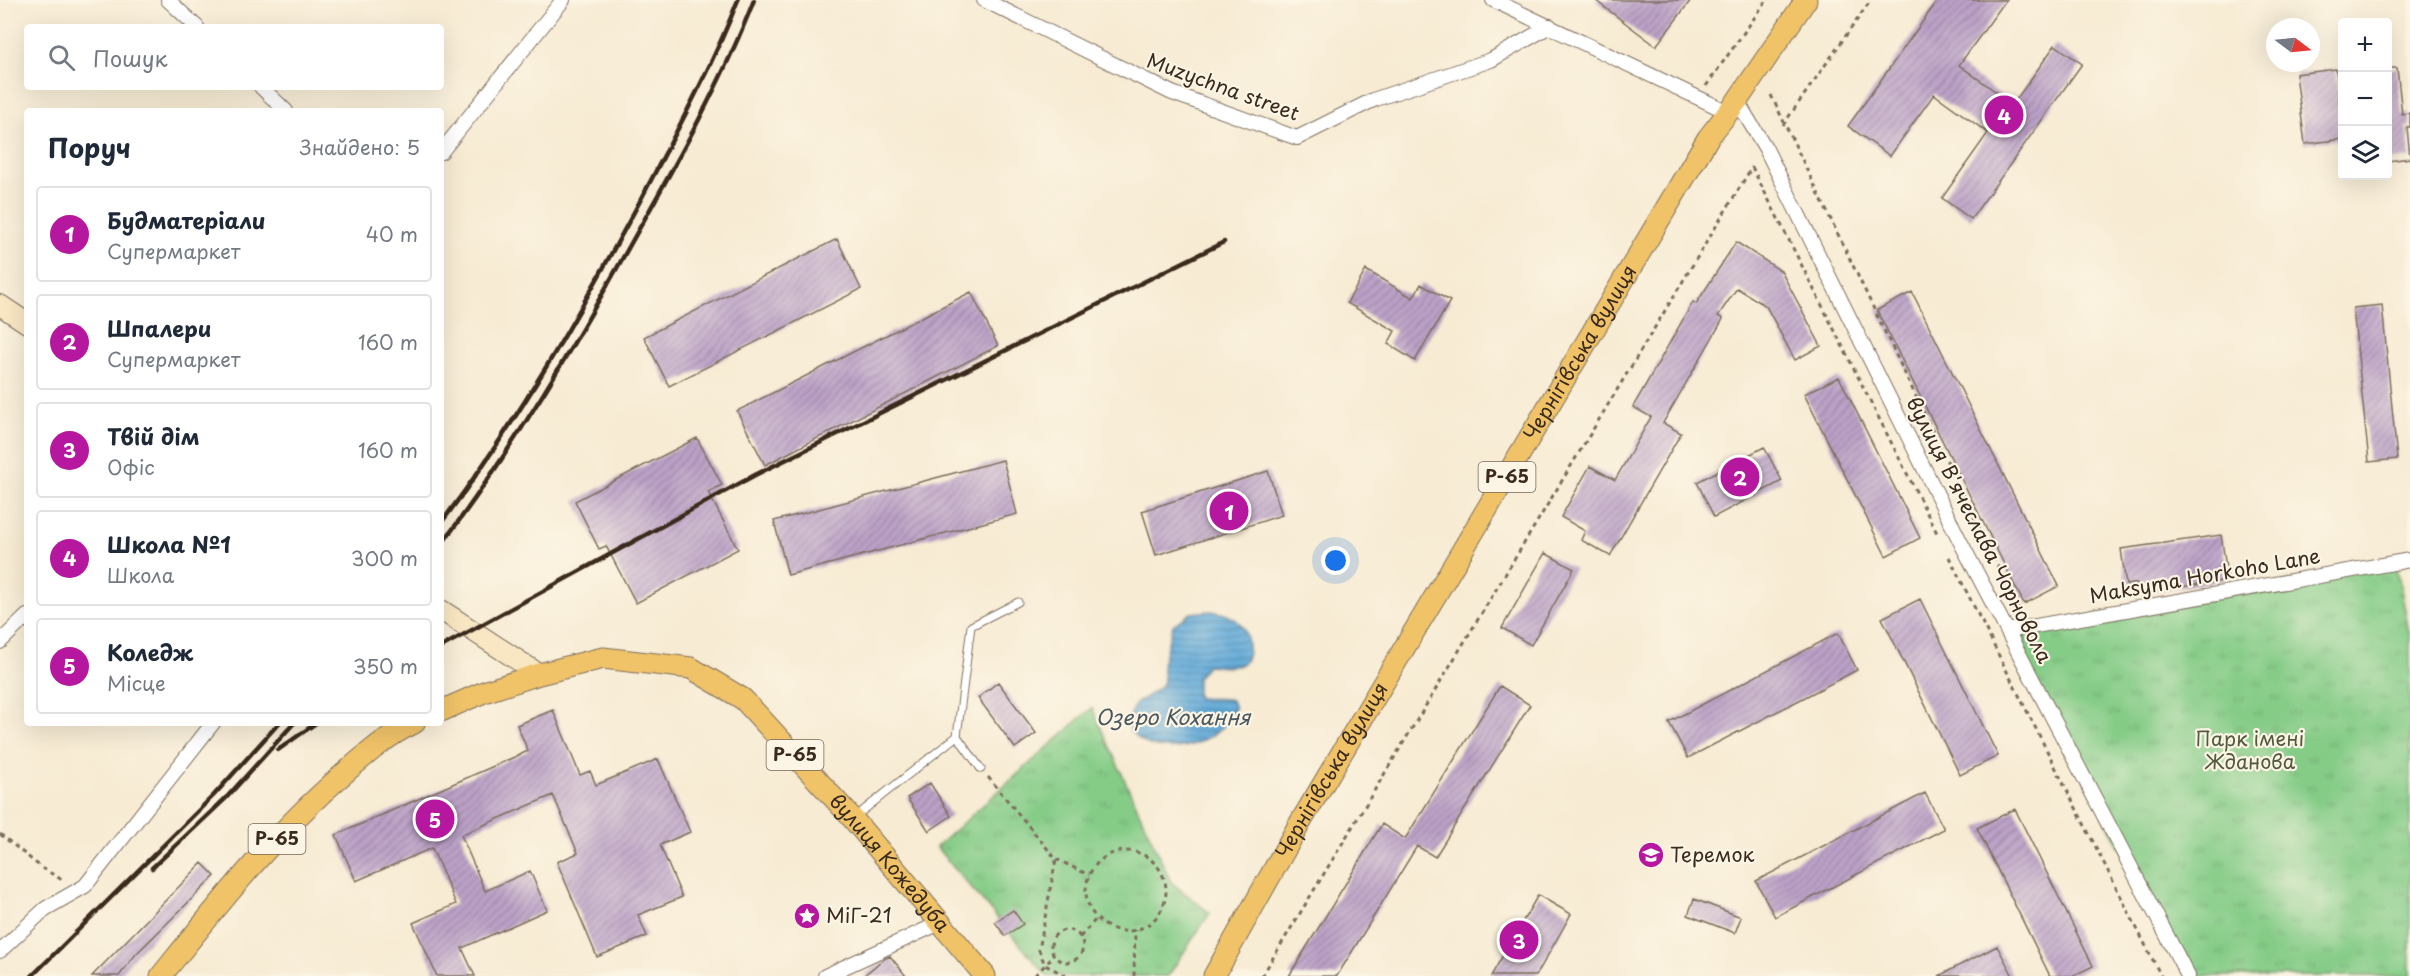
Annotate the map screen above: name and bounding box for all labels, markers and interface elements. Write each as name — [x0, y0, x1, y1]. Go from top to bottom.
north arrow — [2266, 18, 2320, 72]
map controls — [2338, 18, 2392, 180]
button: + — [2338, 18, 2392, 72]
search box — [24, 24, 444, 90]
icon: search — [45, 41, 78, 74]
text: Пошук — [93, 41, 168, 74]
street label: Muzychna street — [1143, 45, 1304, 128]
button: − — [2338, 72, 2392, 126]
pin: 4 — [1984, 92, 2024, 138]
button: layers — [2338, 126, 2392, 180]
text: Поруч — [48, 128, 131, 167]
text: Знайдено: 5 — [300, 132, 420, 162]
text: Будматеріали — [107, 203, 266, 236]
text: 1 — [65, 219, 74, 249]
text: 40 m — [366, 219, 418, 249]
text: Супермаркет — [107, 236, 240, 266]
street label: Чернігівська вулиця — [1515, 259, 1643, 446]
text: Шпалери — [107, 311, 212, 344]
text: 2 — [62, 327, 77, 357]
text: 160 m — [358, 327, 418, 357]
text: Супермаркет — [107, 344, 240, 374]
street label: вулиця В'ячеслава Чорновола — [1899, 391, 2061, 668]
text: Твій дім — [107, 419, 200, 452]
text: 3 — [63, 435, 76, 465]
text: 160 m — [358, 435, 418, 465]
text: Офіс — [107, 452, 155, 482]
pin: 2 — [1720, 454, 1760, 500]
road number: Р-65 — [1478, 462, 1536, 492]
pin: 1 — [1210, 488, 1248, 534]
text: Школа №1 — [107, 527, 231, 560]
street label: Maksyma Horkoho Lane — [2087, 540, 2323, 610]
text: 4 — [63, 543, 76, 573]
text: 300 m — [351, 543, 418, 573]
your location — [1321, 546, 1350, 575]
text: Школа — [107, 560, 174, 590]
text: Коледж — [107, 635, 193, 668]
text: 5 — [63, 651, 76, 681]
text: 350 m — [353, 651, 418, 681]
text: Місце — [107, 668, 166, 698]
street label: Чернігівська вулиця — [1267, 676, 1395, 863]
water label: Озеро Кохання — [1096, 700, 1252, 732]
park label: Парк імені Жданова — [2196, 723, 2304, 776]
road number: Р-65 — [766, 740, 824, 770]
street label: вулиця Кожедуба — [823, 786, 958, 939]
pin: 5 — [416, 796, 454, 842]
road number: Р-65 — [248, 824, 306, 854]
place label: Теремок — [1670, 839, 1755, 869]
school or university icon: Теремок — [1636, 840, 1666, 870]
place label: МіГ-21 — [826, 900, 892, 930]
place icon: МіГ-21 — [792, 901, 822, 931]
pin: 3 — [1500, 918, 1538, 962]

